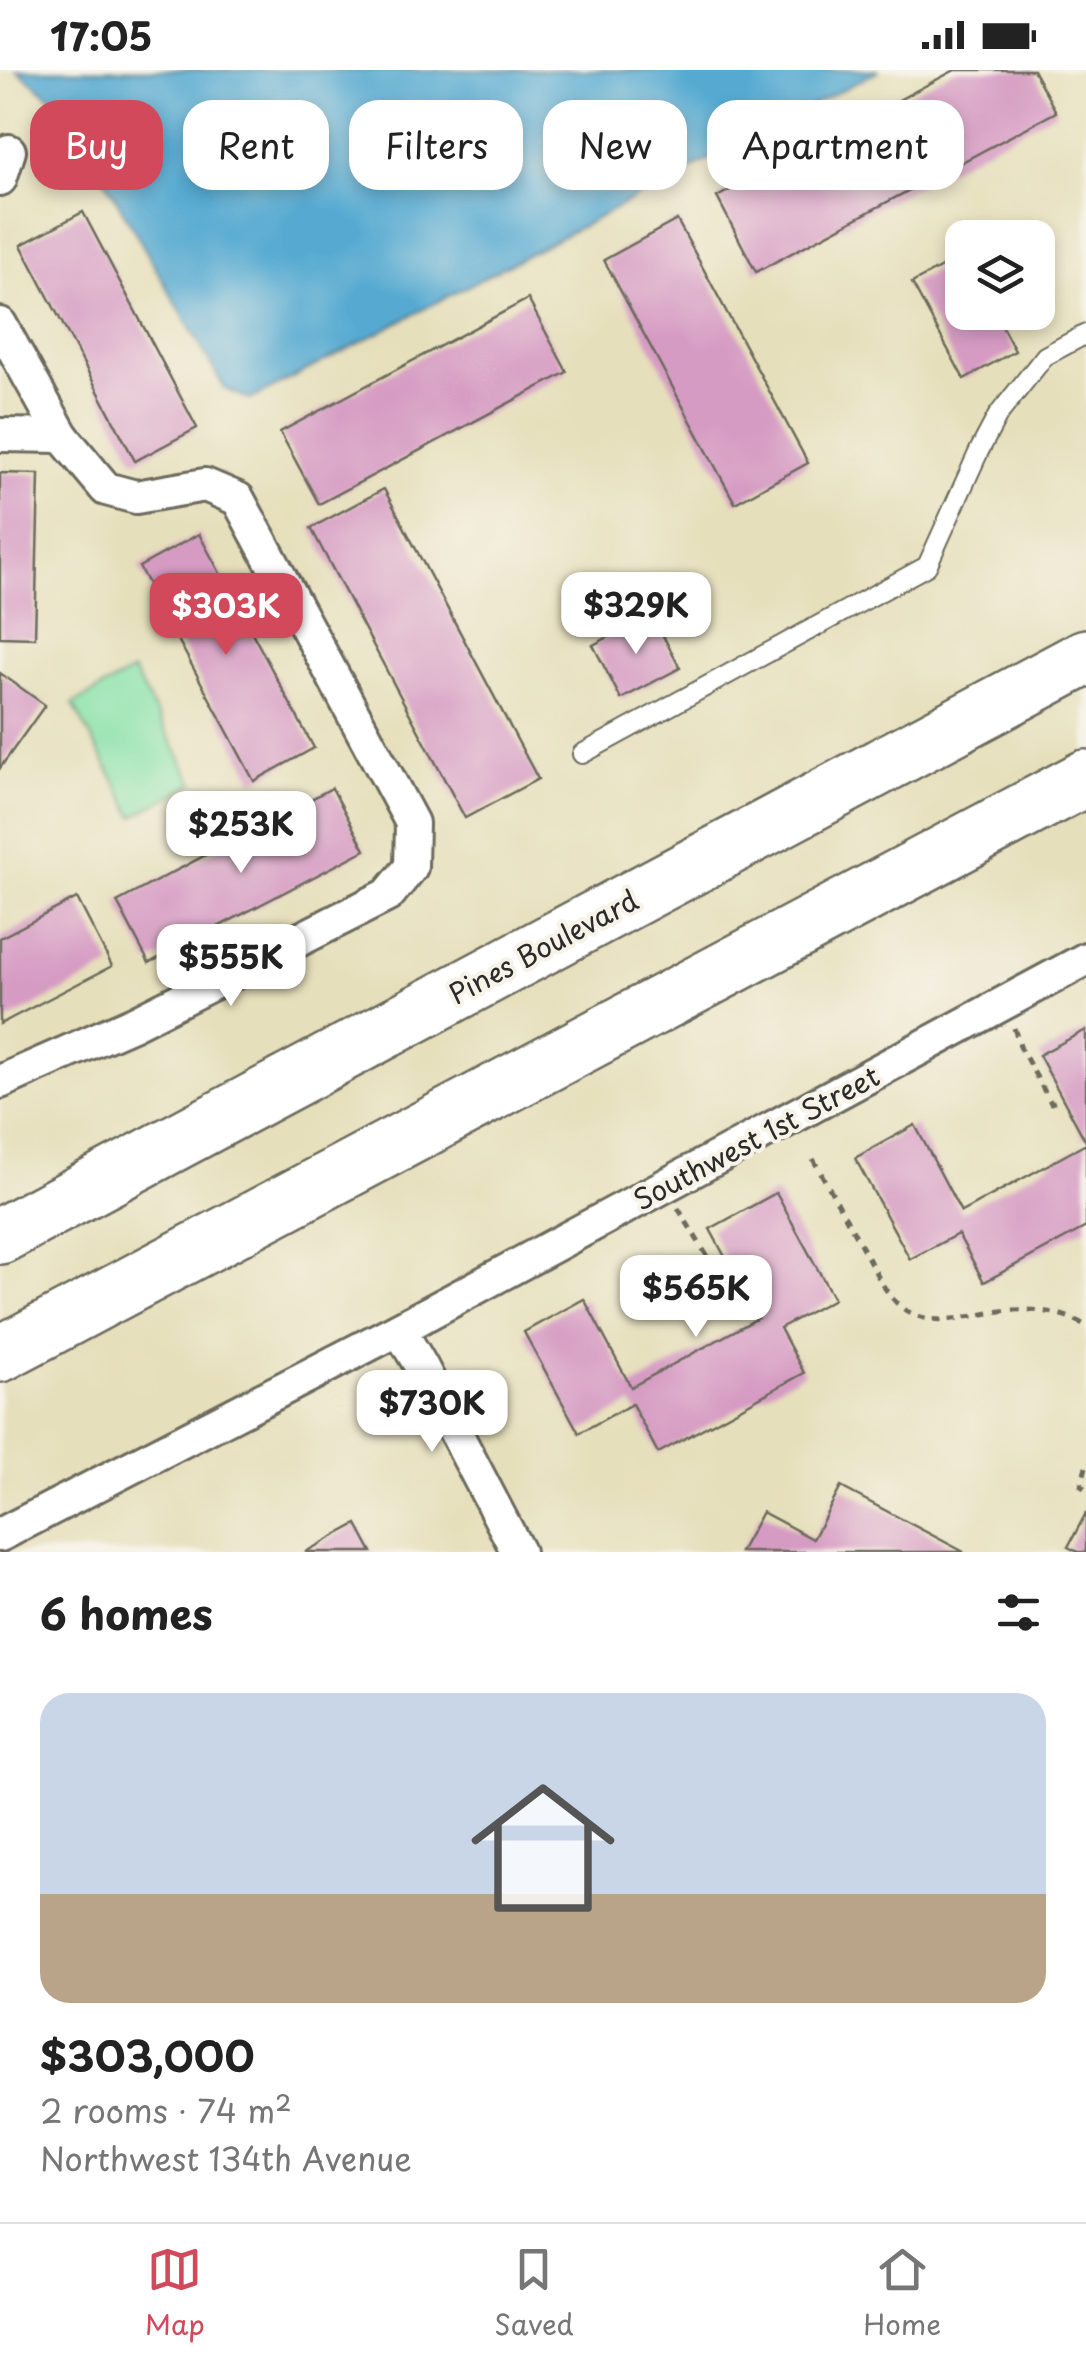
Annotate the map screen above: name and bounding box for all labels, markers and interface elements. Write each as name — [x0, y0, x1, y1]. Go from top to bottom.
text: 17:05 — [50, 7, 153, 64]
chip: Buy — [30, 100, 163, 190]
chip: Rent — [183, 100, 329, 190]
chip: Filters — [349, 100, 523, 190]
chip: New — [543, 100, 687, 190]
chip: Apartment — [707, 100, 964, 190]
map controls — [945, 220, 1055, 330]
button: layers — [945, 220, 1055, 330]
pin: $329K — [566, 572, 706, 657]
pin: $303K — [156, 573, 296, 658]
text: $329K — [583, 580, 689, 628]
text: $303K — [172, 581, 280, 629]
pin: $253K — [171, 791, 311, 876]
text: $253K — [188, 799, 294, 847]
street label: Pines Boulevard — [441, 878, 645, 1014]
pin: $555K — [161, 924, 301, 1009]
text: $555K — [179, 932, 283, 980]
street label: Southwest 1st Street — [625, 1054, 887, 1220]
pin: $565K — [626, 1255, 766, 1340]
text: $565K — [642, 1263, 750, 1311]
pin: $730K — [362, 1370, 502, 1455]
text: $730K — [379, 1378, 485, 1426]
text: 6 homes — [40, 1581, 213, 1644]
icon: filters — [991, 1585, 1046, 1640]
icon: home — [453, 1758, 633, 1938]
text: $303,000 — [40, 2023, 255, 2086]
text: 2 rooms · 74 m² — [40, 2086, 292, 2134]
text: Northwest 134th Avenue — [40, 2134, 412, 2182]
tab: Map — [145, 2242, 205, 2345]
tab: Saved — [494, 2242, 574, 2345]
tab: Home — [863, 2242, 941, 2345]

